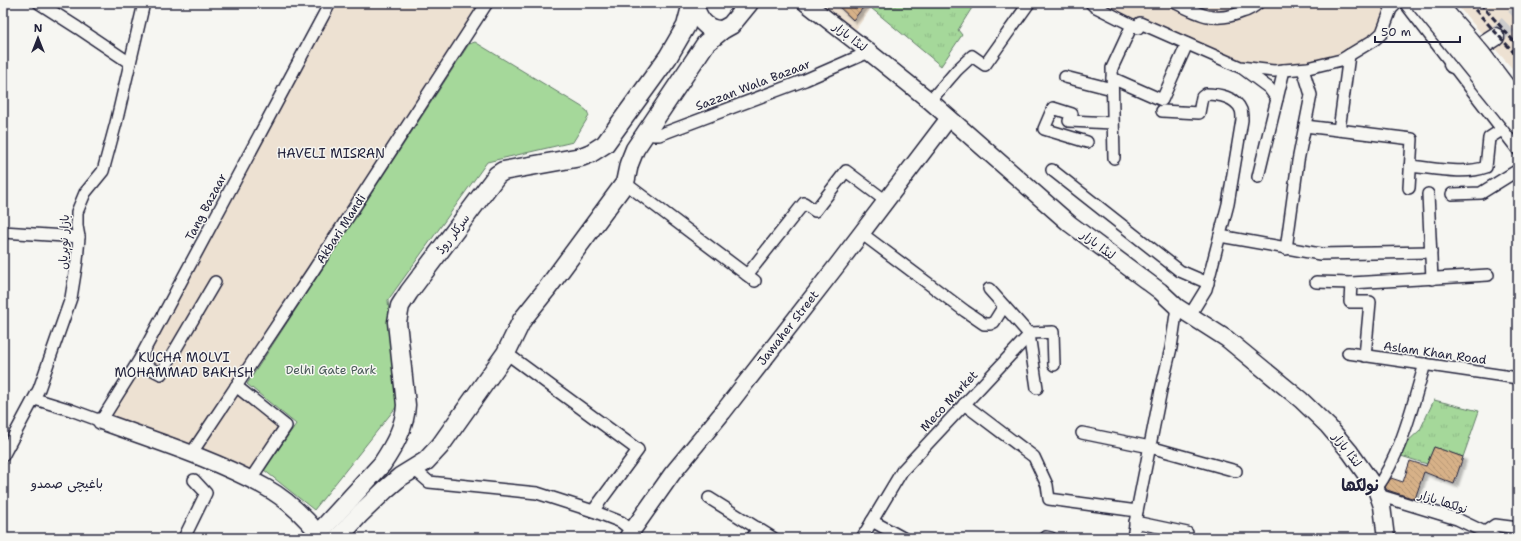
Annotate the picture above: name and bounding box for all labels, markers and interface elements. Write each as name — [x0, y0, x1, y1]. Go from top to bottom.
north arrow — [18, 18, 58, 58]
street label: لنڈا بازار — [829, 18, 870, 55]
scale bar — [1375, 18, 1460, 44]
text: N — [34, 21, 43, 36]
text: 50 m — [1381, 24, 1411, 40]
street label: Sazzan Wala Bazaar — [693, 56, 813, 114]
district label: HAVELI MISRAN — [277, 145, 385, 162]
street label: Tang Bazaar — [182, 170, 231, 243]
street label: Akbari Mandi — [313, 191, 369, 267]
street label: سرکلر روڈ — [433, 211, 473, 257]
street label: بازار نوہریاں — [55, 214, 74, 270]
street label: لنڈا بازار — [1077, 226, 1118, 263]
street label: Jawaher Street — [754, 287, 822, 369]
street label: Aslam Khan Road — [1382, 338, 1488, 368]
district label: KUCHA MOLVI MOHAMMAD BAKHSH — [114, 349, 254, 381]
park label: Delhi Gate Park — [286, 362, 377, 378]
street label: Meco Market — [917, 367, 981, 435]
street label: لنڈا بازار — [1328, 429, 1365, 470]
district label: باغیچی صمدو — [30, 475, 103, 493]
district label: نولکھا — [1341, 475, 1379, 496]
street label: نولکھا بازار — [1416, 486, 1469, 517]

